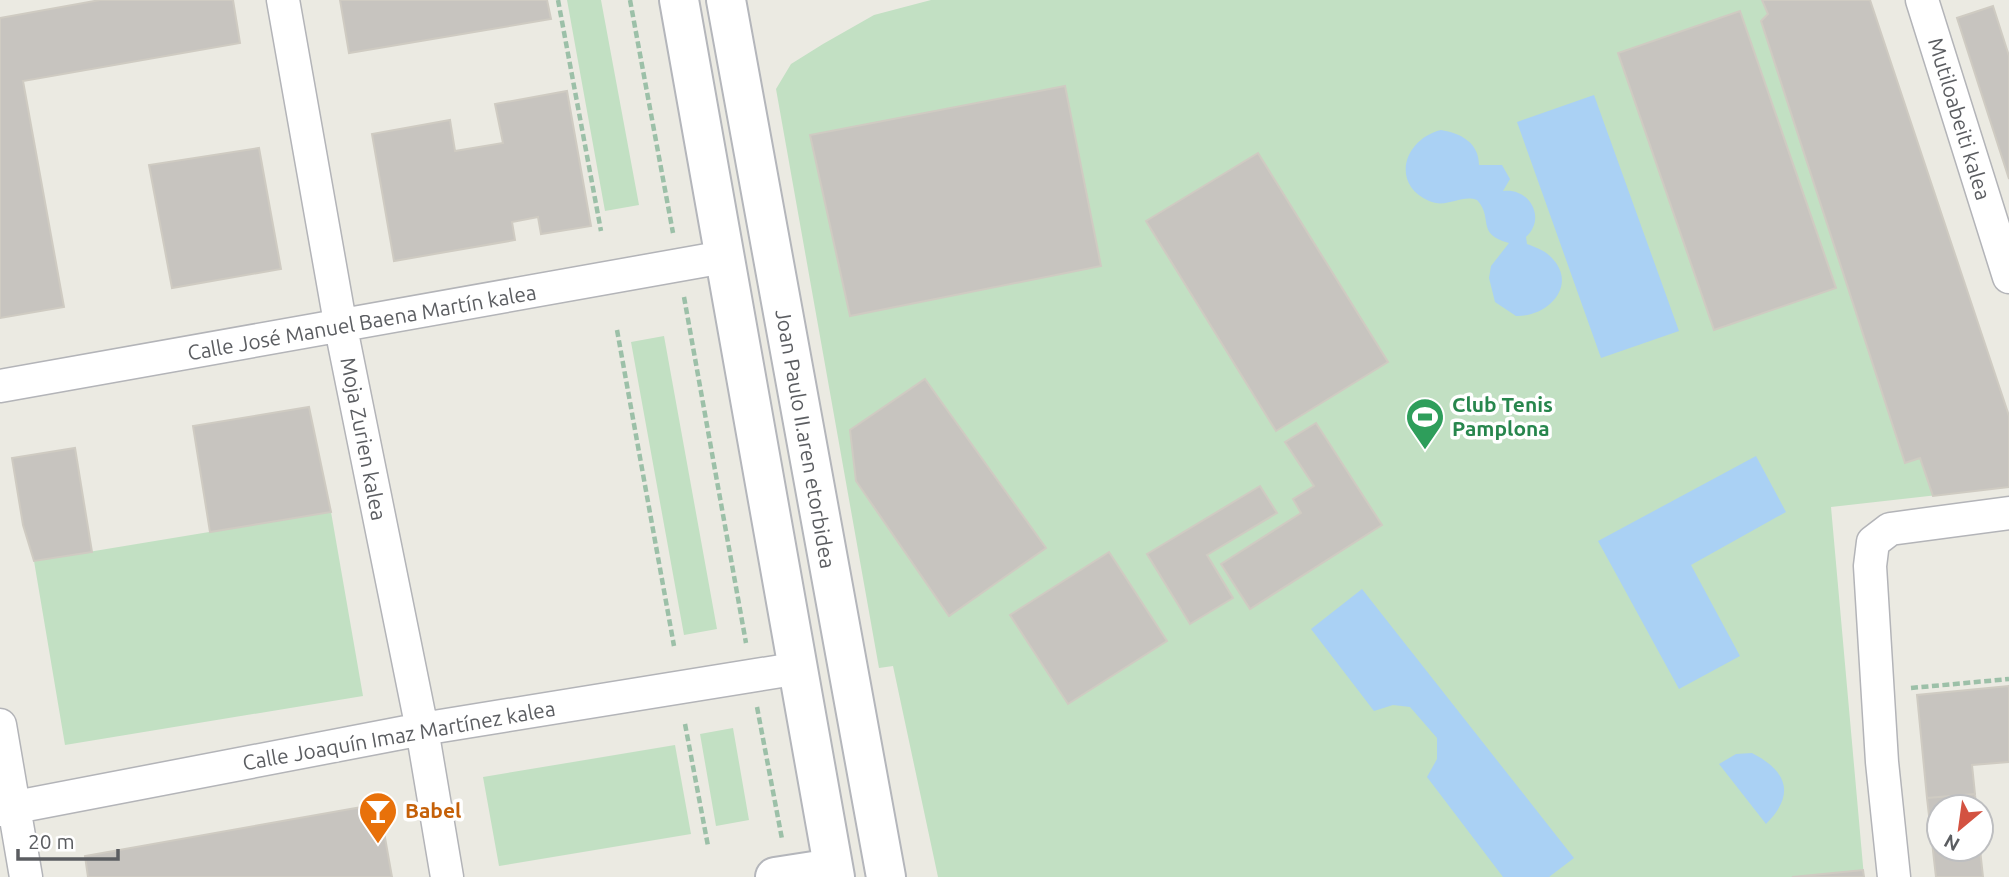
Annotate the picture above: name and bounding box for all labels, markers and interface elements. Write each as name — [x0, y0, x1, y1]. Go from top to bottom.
street label: Mutiloabeiti kalea — [1924, 35, 1996, 203]
street label: Calle José Manuel Baena Martín kalea — [185, 279, 538, 365]
street label: Joan Paulo II.aren etorbidea — [771, 307, 841, 570]
street label: Moja Zurien kalea — [336, 355, 392, 522]
place label: Club Tenis Pamplona — [1452, 392, 1553, 440]
sports icon: Club Tenis Pamplona — [1404, 396, 1446, 451]
street label: Calle Joaquín Imaz Martínez kalea — [241, 696, 557, 774]
bar icon: Babel — [357, 790, 399, 845]
north arrow — [1925, 793, 1995, 863]
place label: Babel — [405, 798, 461, 822]
scale bar — [18, 818, 117, 862]
text: 20 m — [28, 829, 75, 853]
text: N — [1940, 830, 1963, 856]

